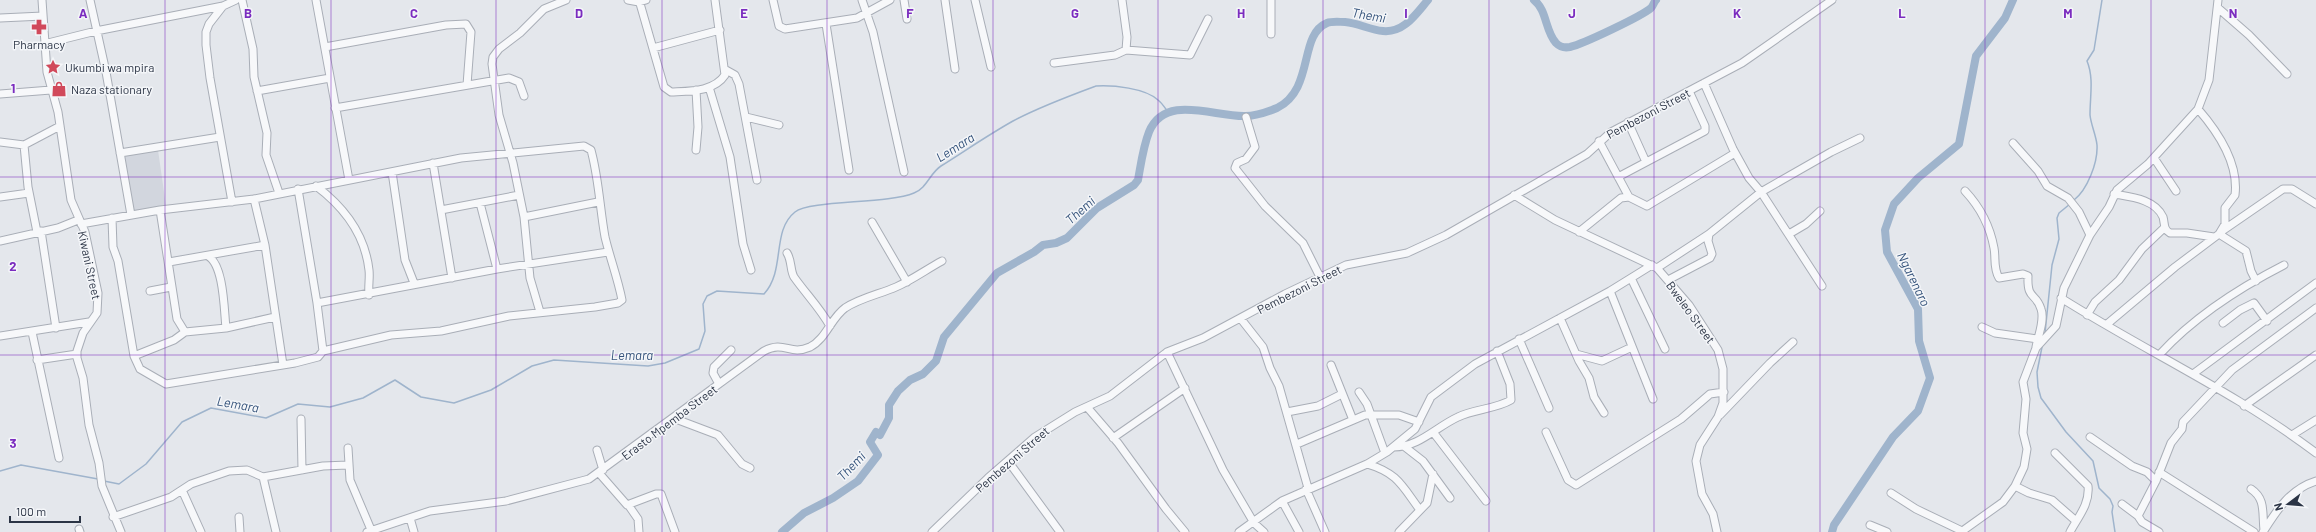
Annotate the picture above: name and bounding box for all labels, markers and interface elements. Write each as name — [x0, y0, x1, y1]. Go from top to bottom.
water label: Themi — [1351, 4, 1388, 26]
text: A — [79, 5, 88, 21]
text: B — [244, 5, 252, 21]
text: C — [410, 5, 418, 21]
text: D — [575, 5, 583, 21]
text: E — [740, 5, 748, 21]
text: F — [906, 5, 914, 21]
text: G — [1071, 5, 1079, 21]
text: H — [1237, 5, 1245, 21]
text: I — [1404, 5, 1408, 21]
text: J — [1568, 5, 1576, 21]
text: K — [1733, 5, 1741, 21]
text: L — [1898, 5, 1906, 21]
text: M — [2063, 5, 2073, 21]
text: N — [2229, 5, 2237, 21]
pharmacy icon: Pharmacy — [30, 18, 48, 36]
place label: Pharmacy — [13, 37, 65, 51]
place icon: Ukumbi wa mpira — [44, 58, 62, 76]
place label: Ukumbi wa mpira — [65, 60, 154, 74]
text: 1 — [11, 80, 15, 96]
shop icon: Naza stationary — [50, 80, 68, 98]
place label: Naza stationary — [71, 82, 153, 96]
street label: Pembezoni Street — [1604, 85, 1692, 141]
water label: Lemara — [933, 129, 977, 165]
water label: Themi — [1062, 192, 1099, 227]
street label: Kiwani Street — [76, 229, 104, 301]
water label: Ngarenaro — [1894, 249, 1934, 309]
text: 2 — [9, 258, 17, 274]
street label: Pembezoni Street — [1255, 262, 1343, 316]
street label: Bweleo Street — [1664, 278, 1718, 346]
water label: Lemara — [611, 347, 653, 363]
street label: Erasto Mpemba Street — [619, 382, 719, 462]
water label: Lemara — [216, 392, 260, 416]
street label: Pembezoni Street — [972, 423, 1052, 495]
text: 3 — [9, 435, 17, 451]
water label: Themi — [833, 448, 869, 484]
north arrow — [2268, 484, 2308, 524]
scale bar — [10, 498, 80, 524]
text: N — [2271, 502, 2285, 512]
text: 100 m — [16, 504, 46, 518]

